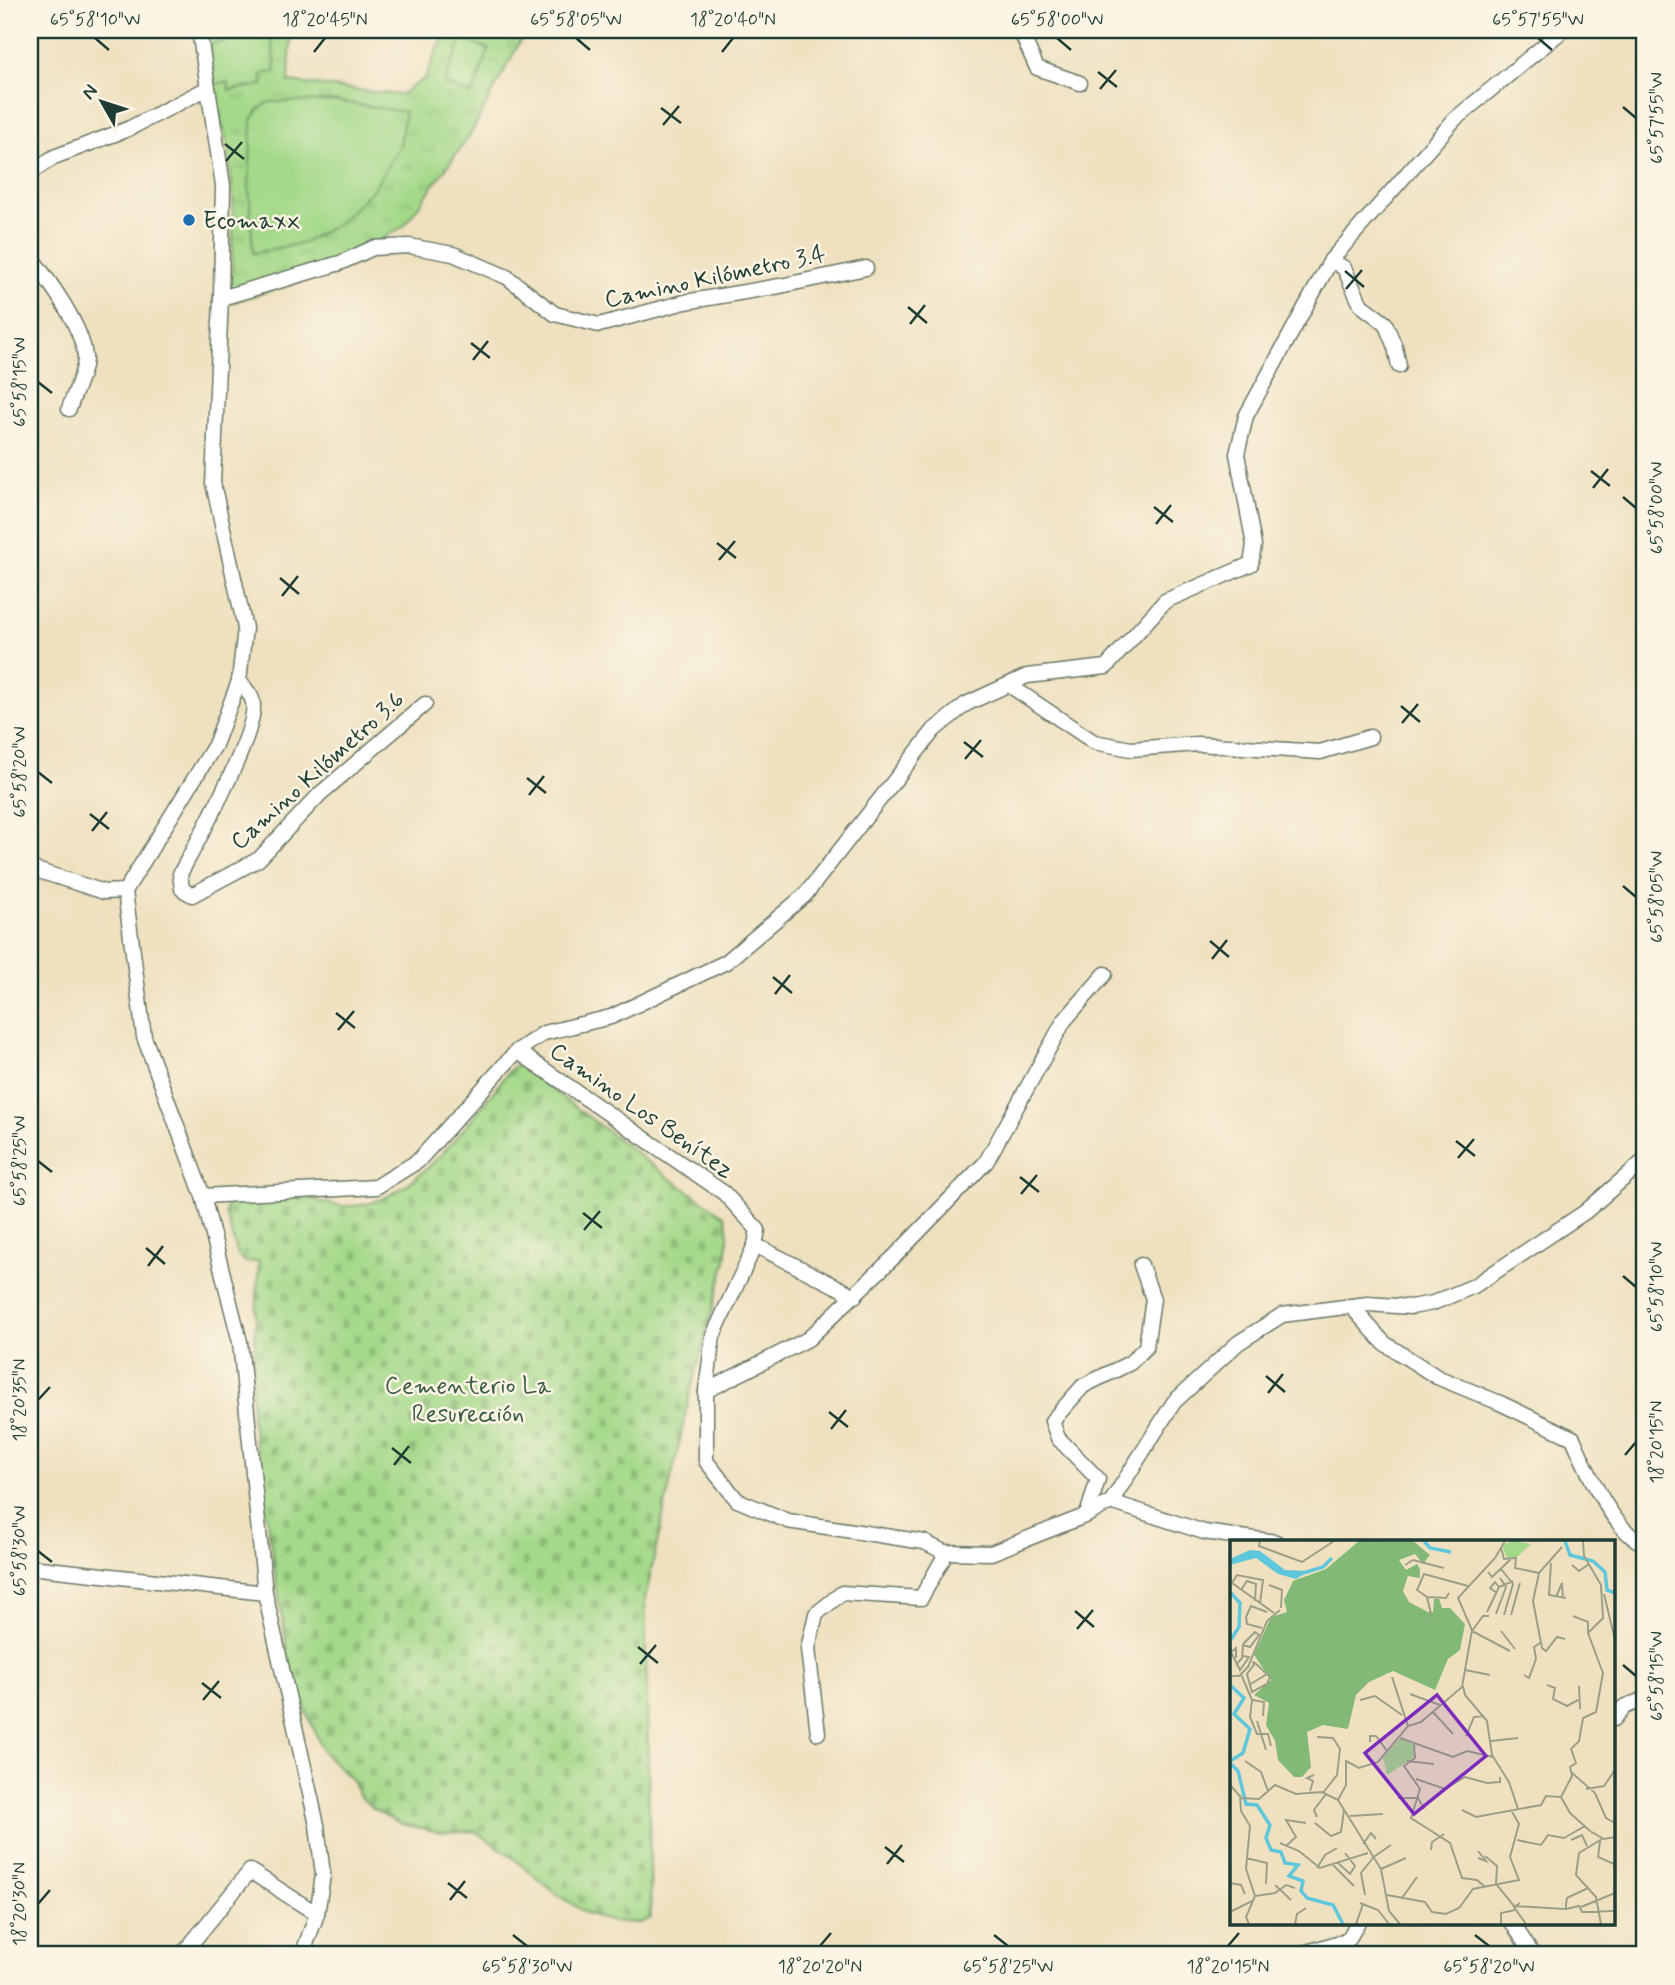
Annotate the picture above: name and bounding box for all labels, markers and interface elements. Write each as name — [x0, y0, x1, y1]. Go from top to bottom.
text: 65°58'10"W — [50, 8, 140, 32]
text: 18°20'45"N — [282, 8, 368, 32]
text: 65°58'05"W — [530, 8, 622, 32]
text: 18°20'40"N — [690, 8, 776, 32]
text: 65°58'00"W — [1011, 8, 1103, 32]
text: 65°57'55"W — [1492, 8, 1584, 32]
north arrow — [66, 66, 136, 136]
text: 65°57'55"W — [1645, 72, 1669, 164]
text: N — [76, 79, 104, 105]
place label: Ecomaxx — [203, 206, 300, 237]
marker: Ecomaxx — [181, 212, 197, 228]
street label: Camino Kilómetro 3.4 — [602, 239, 829, 316]
text: 65°58'15"W — [8, 337, 32, 427]
text: 65°58'00"W — [1645, 462, 1669, 554]
street label: Camino Kilómetro 3.6 — [225, 685, 411, 857]
text: 65°58'20"W — [8, 726, 32, 818]
text: 65°58'05"W — [1645, 851, 1669, 943]
street label: Camino Los Benítez — [543, 1036, 739, 1186]
text: 65°58'25"W — [8, 1116, 32, 1206]
text: 65°58'10"W — [1645, 1242, 1669, 1332]
text: 18°20'35"N — [8, 1358, 32, 1442]
park label: Cementerio La Resurección — [385, 1371, 552, 1430]
text: 18°20'15"N — [1645, 1400, 1669, 1484]
text: 65°58'30"W — [8, 1506, 32, 1596]
inset map — [1230, 1540, 1616, 1926]
text: 65°58'15"W — [1645, 1631, 1669, 1721]
text: 18°20'30"N — [8, 1862, 32, 1946]
text: 65°58'30"W — [482, 1955, 572, 1979]
text: 18°20'20"N — [778, 1955, 862, 1979]
text: 65°58'25"W — [963, 1955, 1053, 1979]
text: 18°20'15"N — [1186, 1955, 1270, 1979]
text: 65°58'20"W — [1443, 1955, 1535, 1979]

